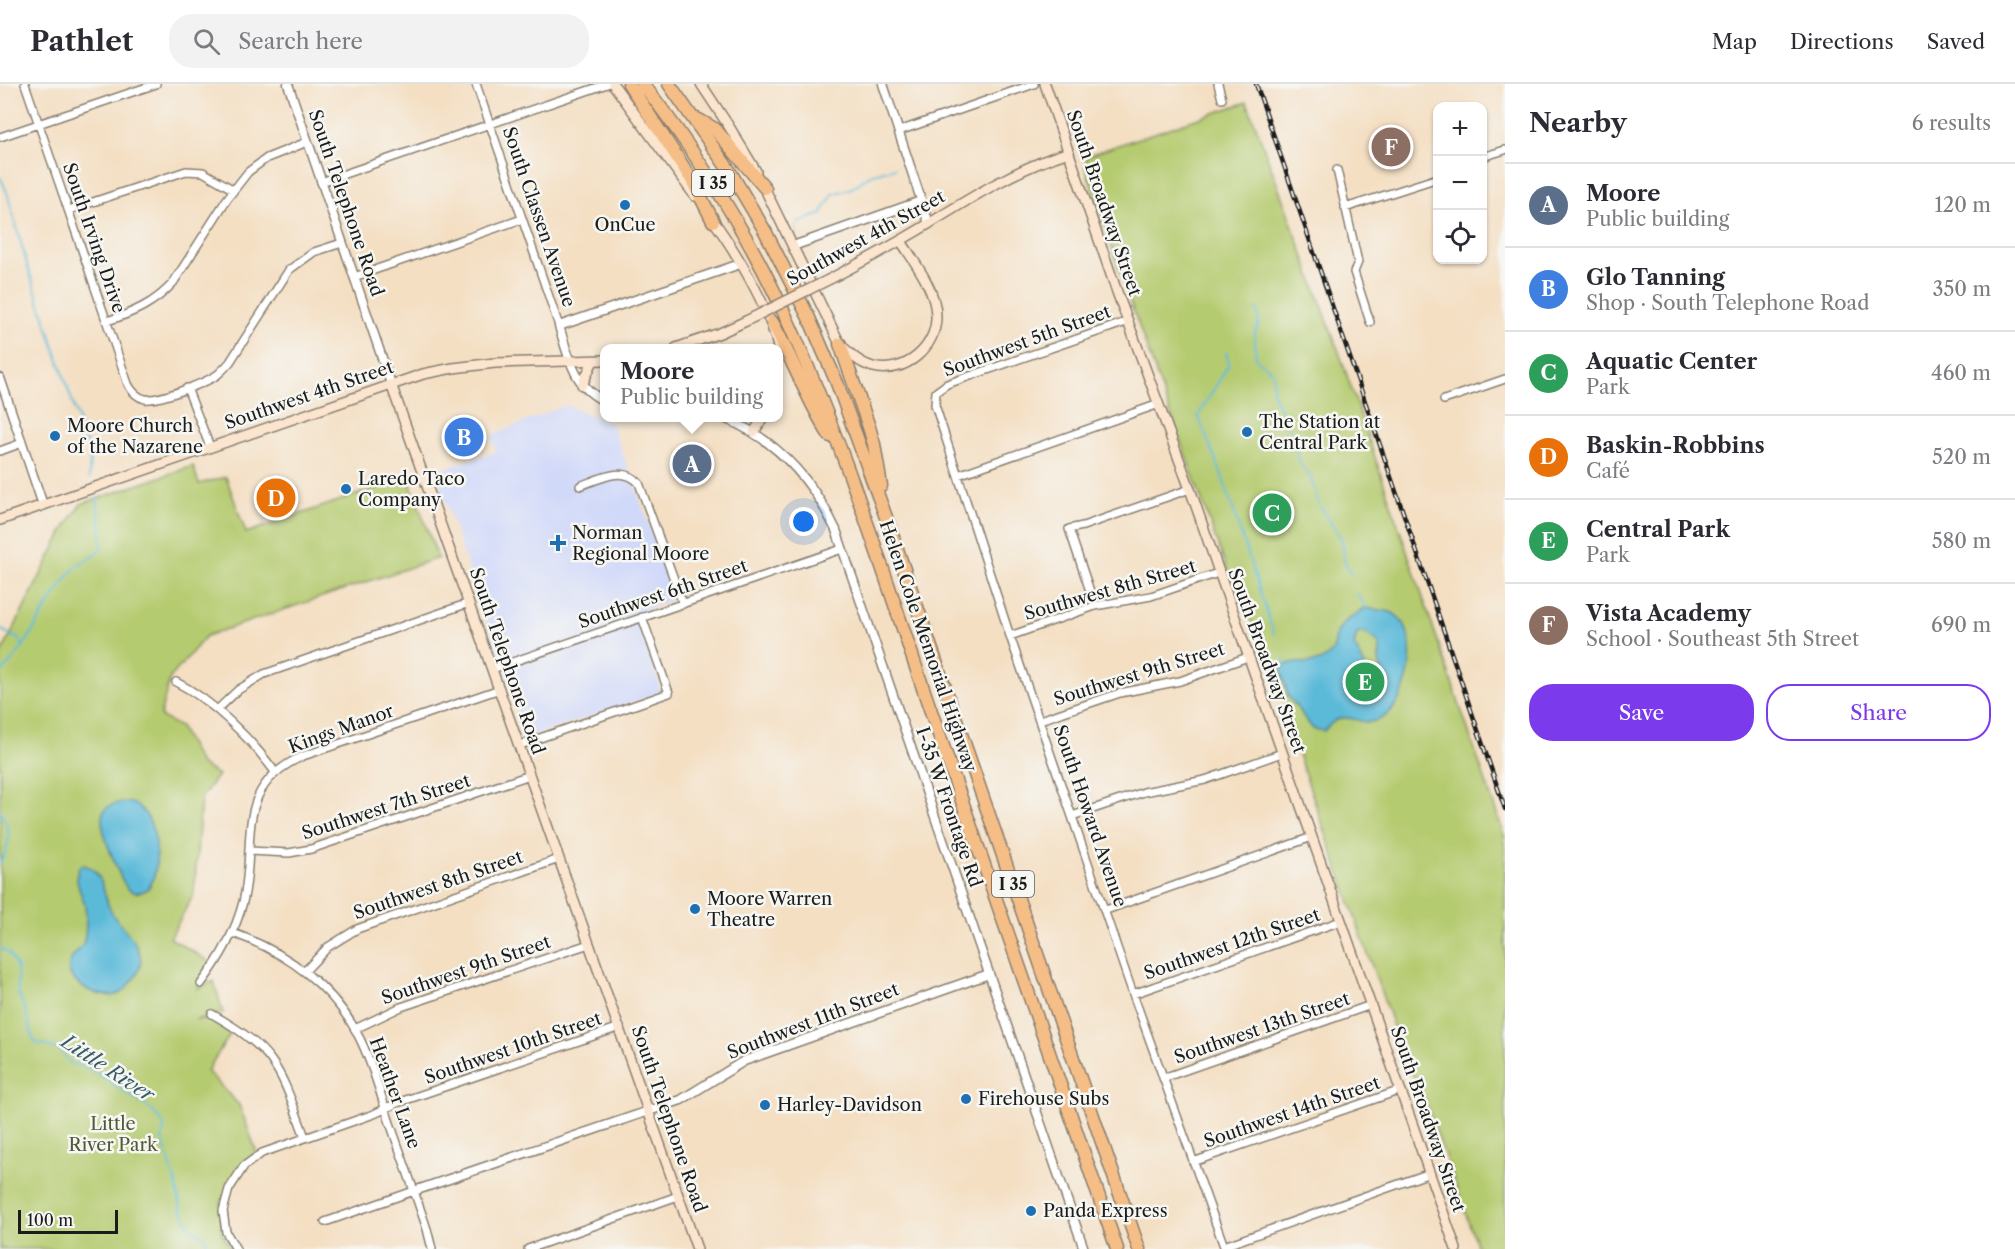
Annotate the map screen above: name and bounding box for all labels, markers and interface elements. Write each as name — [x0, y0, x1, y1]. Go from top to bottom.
search box — [169, 14, 589, 68]
text: Pathlet — [30, 24, 133, 58]
icon: search — [190, 25, 223, 58]
text: Search here — [238, 28, 363, 55]
text: Map — [1712, 29, 1757, 54]
text: Directions — [1790, 29, 1894, 54]
text: Saved — [1927, 29, 1985, 54]
map controls — [1433, 102, 1487, 264]
button: + — [1433, 102, 1487, 156]
street label: South Telephone Road — [304, 107, 388, 299]
street label: South Broadway Street — [1062, 107, 1146, 299]
text: Nearby — [1529, 107, 1627, 139]
text: 6 results — [1912, 111, 1991, 135]
street label: South Classen Avenue — [498, 124, 580, 310]
pin: F — [1372, 124, 1410, 170]
button: − — [1433, 156, 1487, 210]
street label: South Irving Drive — [58, 160, 130, 316]
road number: I 35 — [692, 170, 734, 196]
text: Moore — [1586, 180, 1660, 207]
street label: Southwest 4th Street — [783, 185, 949, 291]
text: A — [1541, 193, 1556, 217]
text: 120 m — [1934, 193, 1991, 217]
marker: OnCue — [618, 198, 632, 212]
text: Public building — [1586, 207, 1729, 231]
button: locate — [1433, 210, 1487, 264]
place label: OnCue — [594, 214, 656, 236]
text: Glo Tanning — [1586, 264, 1725, 291]
text: B — [1541, 277, 1556, 301]
text: 350 m — [1933, 277, 1991, 301]
text: Shop · South Telephone Road — [1586, 291, 1869, 315]
street label: Southwest 5th Street — [940, 300, 1114, 382]
popup — [600, 344, 783, 422]
text: Aquatic Center — [1586, 348, 1757, 375]
street label: Southwest 4th Street — [222, 356, 397, 434]
text: Moore — [620, 358, 694, 385]
text: C — [1540, 361, 1557, 385]
text: 460 m — [1931, 361, 1991, 385]
text: Park — [1586, 375, 1629, 399]
text: Public building — [620, 385, 763, 409]
place label: The Station at Central Park — [1259, 411, 1381, 454]
pin: B — [444, 414, 484, 460]
place label: Moore Church of the Nazarene — [67, 415, 203, 458]
marker: The Station at Central Park — [1240, 425, 1254, 439]
marker: Moore Church of the Nazarene — [48, 429, 62, 443]
text: Baskin-Robbins — [1586, 432, 1765, 459]
pin: A — [672, 442, 712, 487]
text: D — [1540, 445, 1557, 469]
text: 520 m — [1932, 445, 1991, 469]
text: Café — [1586, 459, 1630, 483]
place label: Laredo Taco Company — [358, 468, 465, 511]
pin: D — [256, 476, 296, 520]
marker: Laredo Taco Company — [339, 482, 353, 496]
pin: C — [1252, 490, 1292, 536]
your location — [789, 507, 818, 536]
text: Central Park — [1586, 516, 1730, 543]
street label: Helen Cole Memorial Highway — [875, 517, 982, 776]
place label: Norman Regional Moore — [572, 522, 709, 565]
text: E — [1541, 529, 1556, 553]
text: 580 m — [1932, 529, 1991, 553]
marker: Norman Regional Moore — [549, 534, 567, 552]
text: Park — [1586, 543, 1629, 567]
street label: Southwest 6th Street — [576, 555, 751, 633]
street label: Southwest 8th Street — [1022, 555, 1199, 625]
street label: South Telephone Road — [465, 565, 549, 757]
street label: South Broadway Street — [1223, 566, 1311, 757]
text: Vista Academy — [1586, 600, 1751, 627]
text: F — [1542, 613, 1555, 637]
text: 690 m — [1931, 613, 1991, 637]
text: School · Southeast 5th Street — [1586, 627, 1859, 651]
street label: Southwest 9th Street — [1051, 637, 1228, 710]
pin: E — [1346, 660, 1384, 704]
button: Save — [1529, 684, 1754, 741]
button: Share — [1766, 684, 1991, 741]
street label: Kings Manor — [285, 700, 397, 758]
street label: South Howard Avenue — [1048, 722, 1132, 910]
street label: I-35 W Frontage Rd — [911, 724, 987, 890]
street label: Southwest 7th Street — [299, 769, 474, 845]
street label: Southwest 8th Street — [350, 845, 526, 924]
road number: I 35 — [992, 871, 1034, 897]
place label: Moore Warren Theatre — [707, 888, 832, 931]
marker: Moore Warren Theatre — [688, 902, 702, 916]
street label: Southwest 12th Street — [1141, 903, 1324, 984]
street label: Southwest 9th Street — [379, 931, 554, 1009]
street label: Southwest 11th Street — [724, 978, 903, 1064]
street label: Southwest 13th Street — [1171, 987, 1353, 1068]
street label: Southwest 10th Street — [422, 1007, 605, 1089]
street label: South Telephone Road — [627, 1023, 711, 1215]
street label: South Broadway Street — [1386, 1023, 1470, 1215]
water label: Little River — [55, 1028, 160, 1108]
street label: Heather Lane — [365, 1034, 425, 1152]
street label: Southwest 14th Street — [1201, 1071, 1384, 1152]
place label: Firehouse Subs — [978, 1088, 1109, 1110]
marker: Firehouse Subs — [959, 1092, 973, 1106]
place label: Harley-Davidson — [777, 1094, 922, 1116]
marker: Harley-Davidson — [758, 1098, 772, 1112]
park label: Little River Park — [69, 1113, 159, 1156]
place label: Panda Express — [1043, 1200, 1168, 1222]
marker: Panda Express — [1024, 1204, 1038, 1218]
scale bar — [18, 1207, 118, 1234]
text: 100 m — [27, 1210, 73, 1230]

